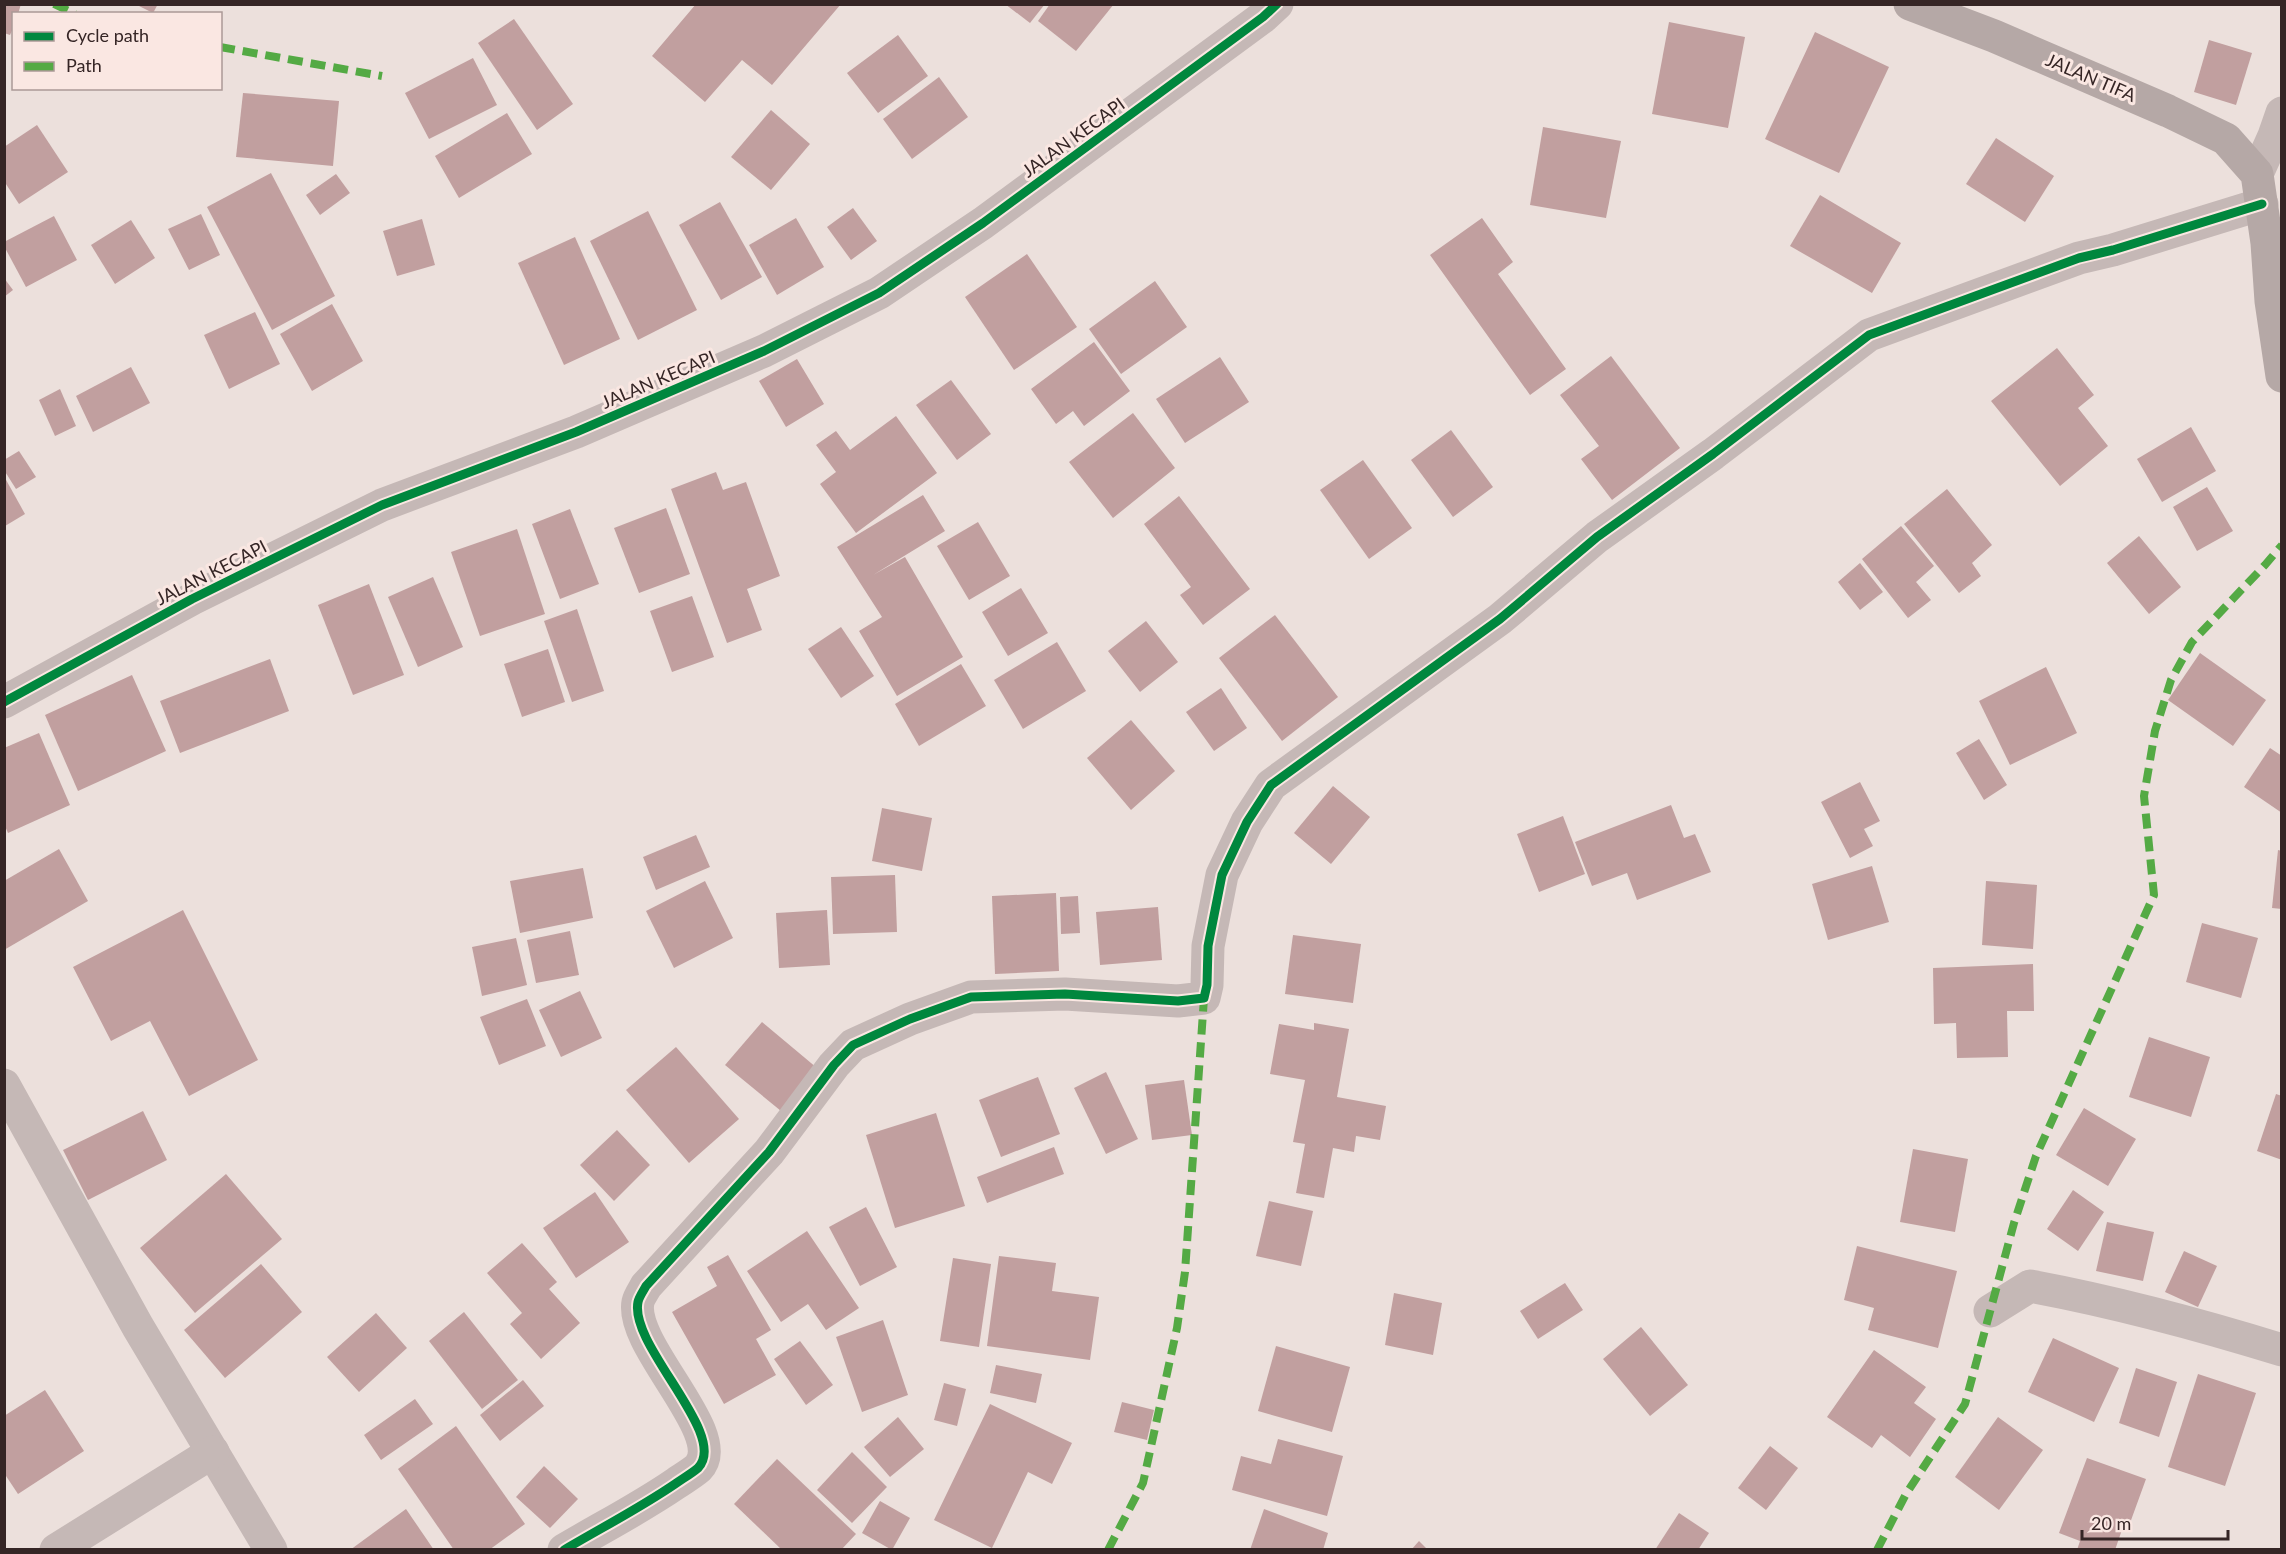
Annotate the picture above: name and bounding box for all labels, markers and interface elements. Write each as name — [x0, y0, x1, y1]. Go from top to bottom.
legend — [12, 12, 222, 90]
text: Cycle path — [66, 24, 149, 46]
street label: JALAN TIFA — [2043, 48, 2140, 106]
text: Path — [66, 54, 102, 76]
street label: JALAN KECAPI — [1017, 92, 1129, 182]
street label: JALAN KECAPI — [598, 345, 718, 413]
street label: JALAN KECAPI — [152, 535, 270, 609]
scale bar — [2082, 1503, 2228, 1541]
text: 20 m — [2091, 1512, 2131, 1534]

